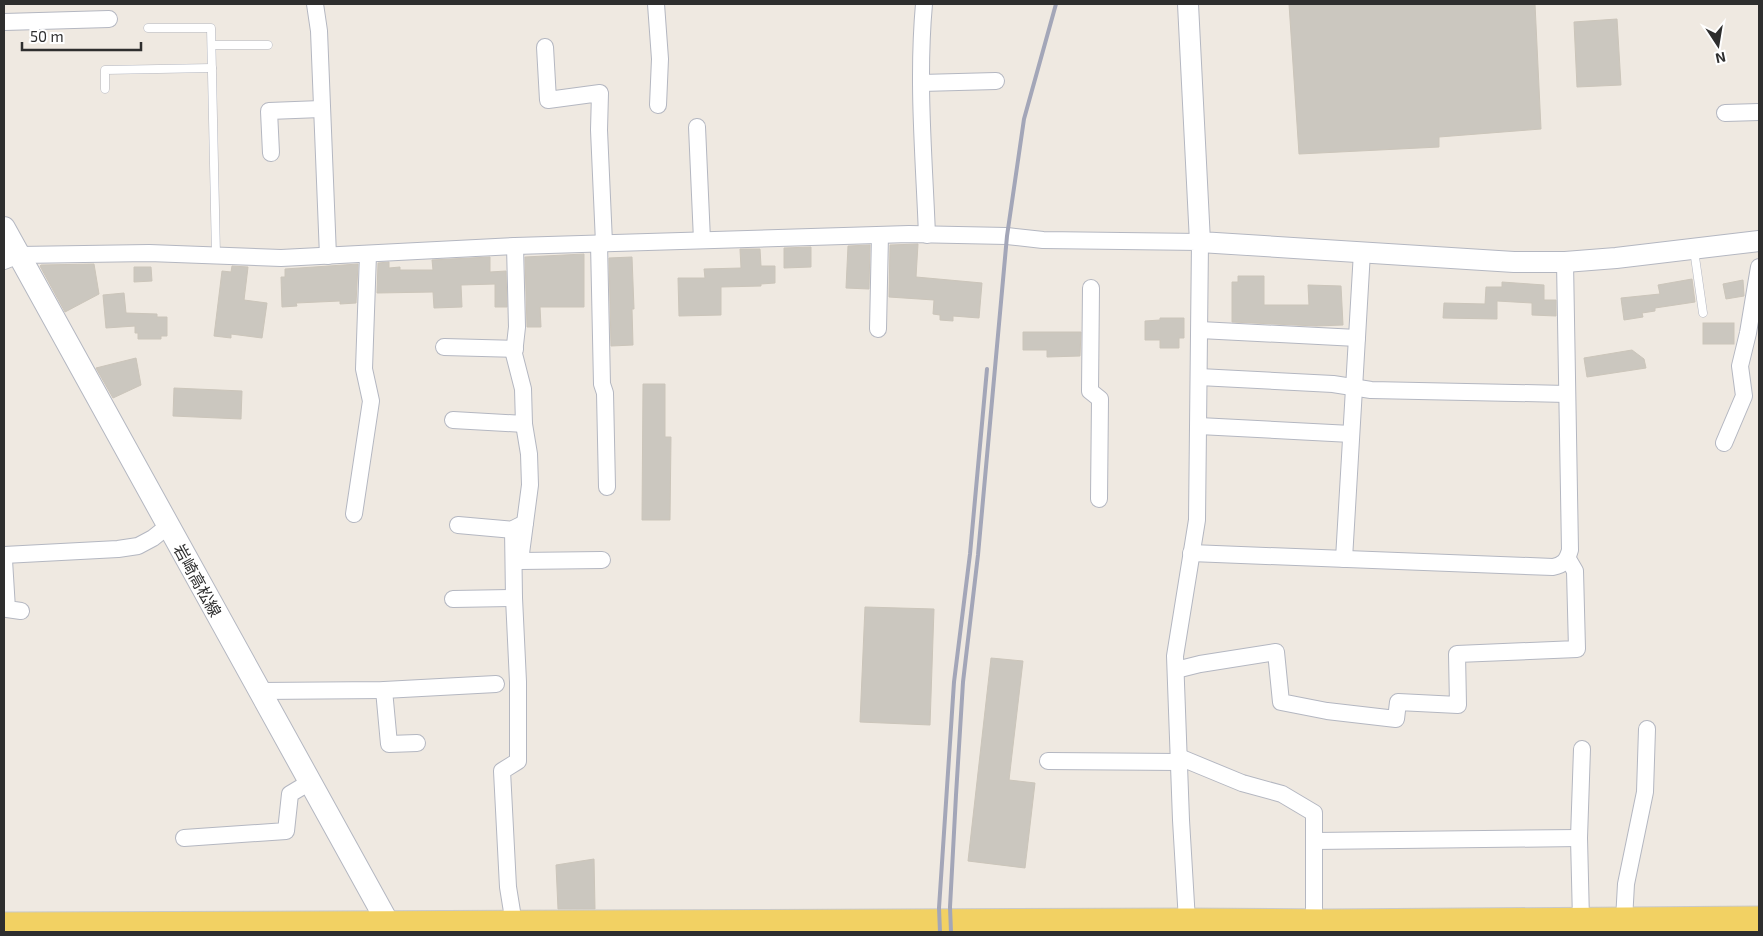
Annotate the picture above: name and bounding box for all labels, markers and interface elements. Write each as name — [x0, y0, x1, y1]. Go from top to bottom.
scale bar — [22, 20, 141, 52]
north arrow — [1693, 20, 1743, 70]
text: 50 m — [30, 27, 64, 45]
text: N — [1714, 49, 1728, 68]
street label: 岩崎高松線 — [170, 540, 226, 620]

